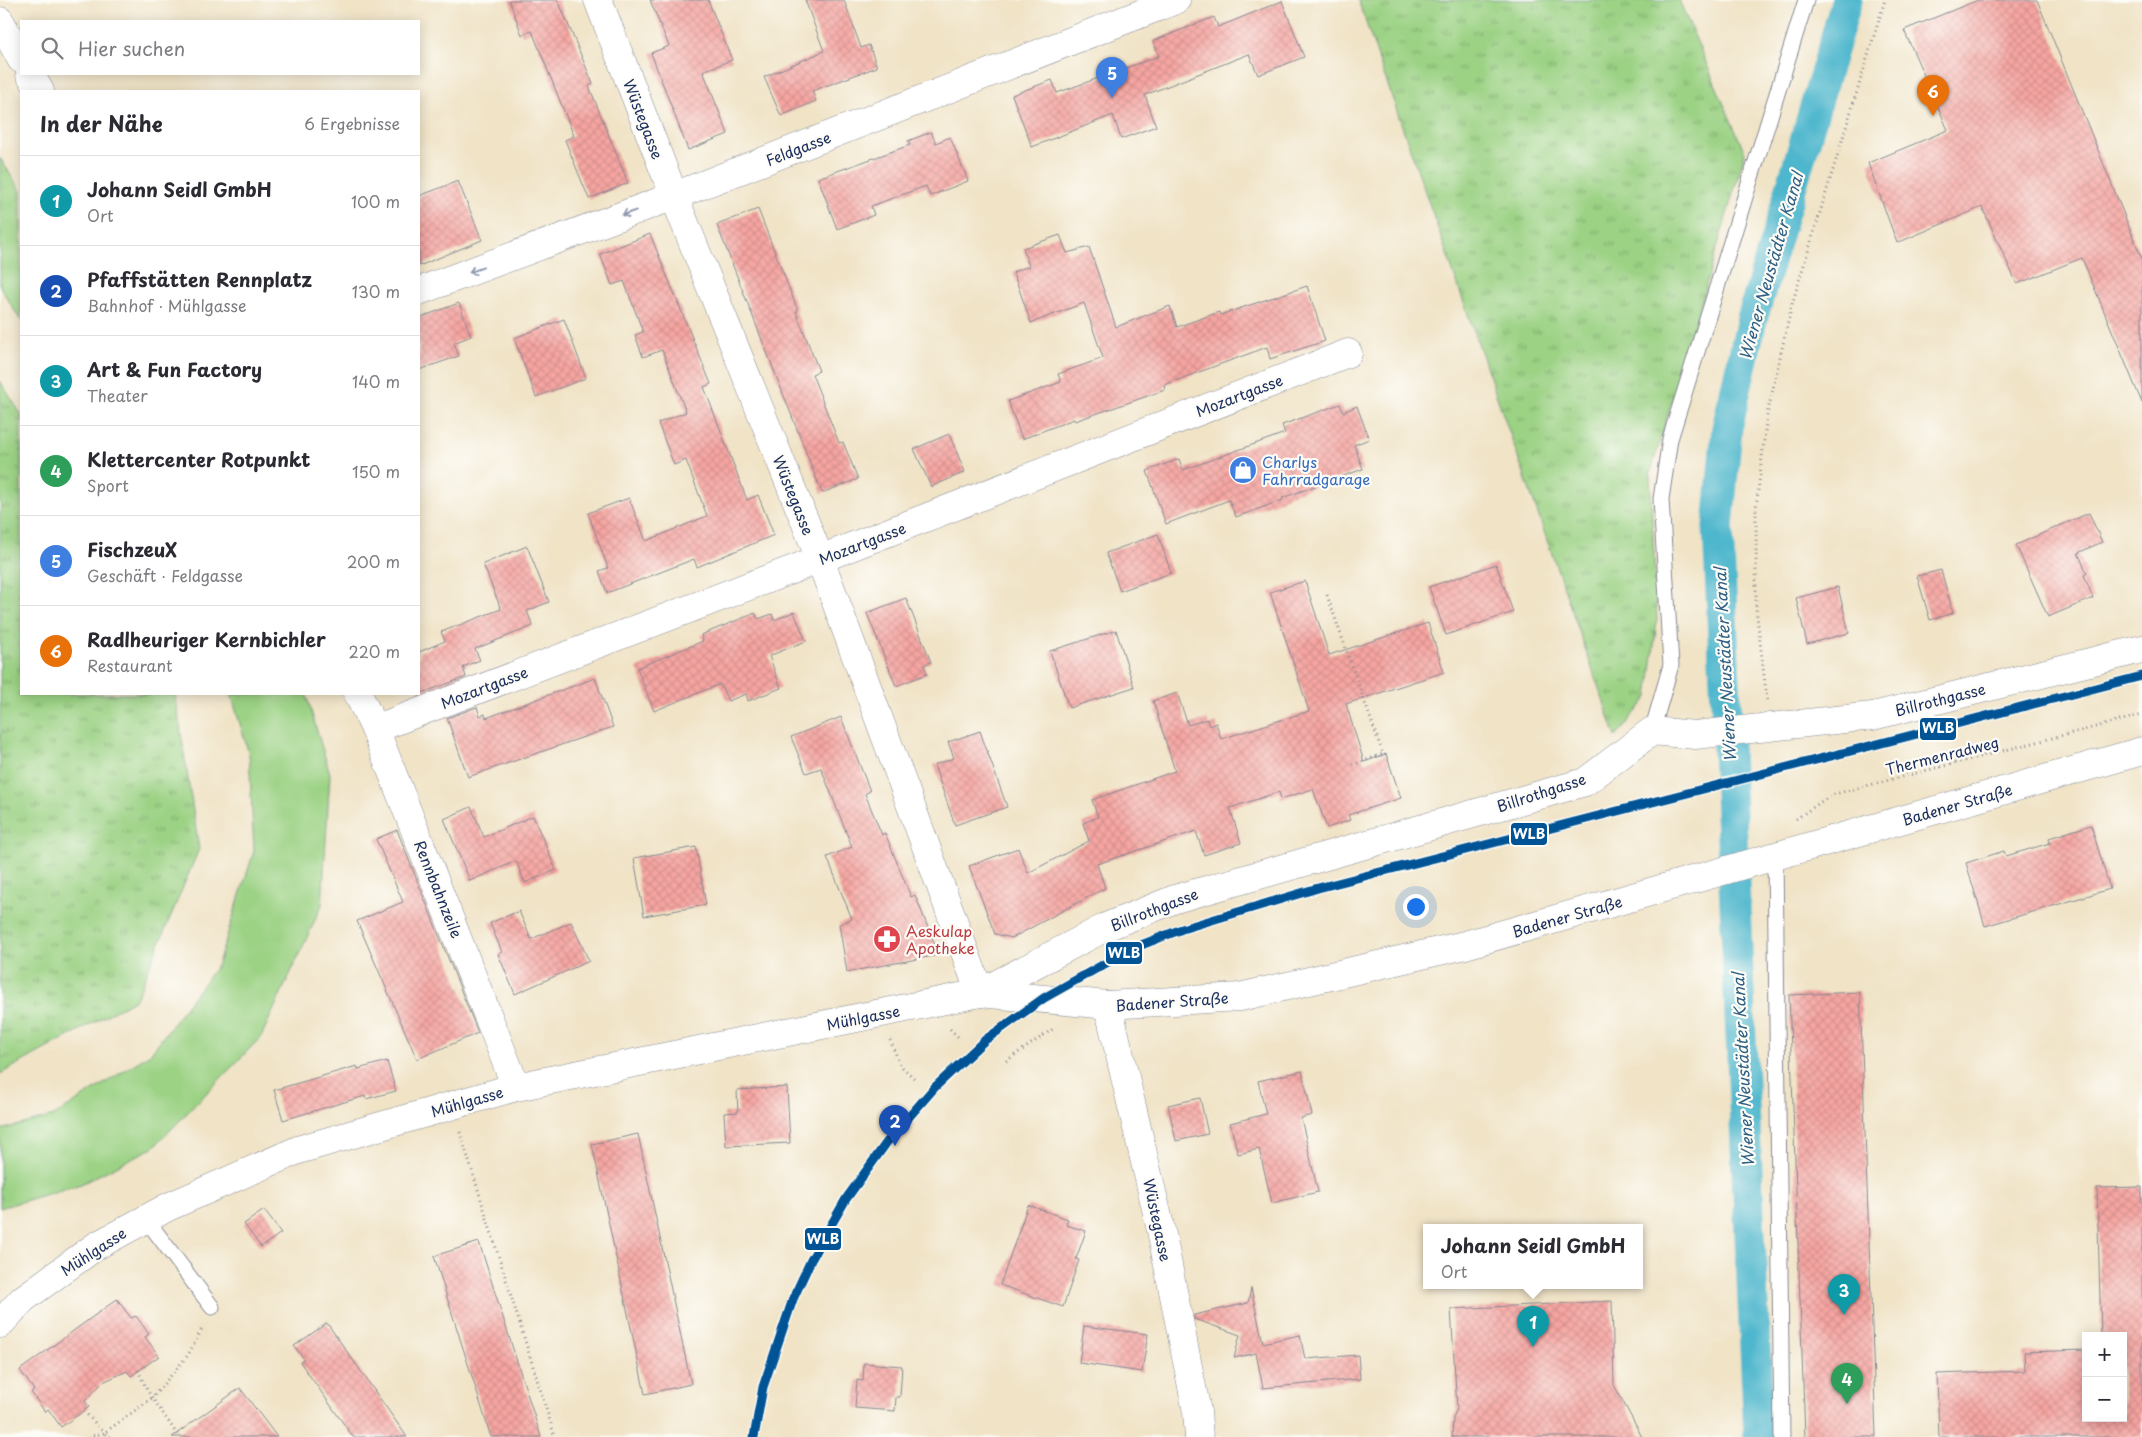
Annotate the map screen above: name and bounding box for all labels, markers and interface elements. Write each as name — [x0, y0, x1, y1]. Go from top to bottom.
search box — [20, 20, 420, 75]
icon: search — [38, 34, 66, 62]
text: Hier suchen — [78, 34, 185, 62]
pin: 5 — [1096, 57, 1128, 98]
pin: 6 — [1917, 75, 1949, 116]
street label: Wüstegasse — [618, 76, 670, 162]
text: In der Nähe — [40, 107, 162, 139]
text: 6 Ergebnisse — [304, 111, 400, 135]
street label: Feldgasse — [762, 125, 834, 171]
water label: Wiener Neustädter Kanal — [1732, 167, 1809, 363]
text: Johann Seidl GmbH — [87, 175, 272, 203]
text: 1 — [52, 189, 60, 213]
text: 100 m — [351, 189, 400, 213]
text: Ort — [87, 203, 114, 227]
one-way arrow — [622, 209, 637, 218]
text: Pfaffstätten Rennplatz — [87, 265, 312, 293]
one-way arrow — [469, 266, 485, 275]
text: 2 — [50, 279, 62, 303]
text: 130 m — [352, 279, 400, 303]
text: Bahnhof · Mühlgasse — [87, 293, 247, 317]
text: Art & Fun Factory — [87, 355, 262, 383]
street label: Mozartgasse — [1192, 368, 1286, 422]
text: 3 — [51, 369, 61, 393]
text: 140 m — [352, 369, 400, 393]
text: Theater — [87, 383, 148, 407]
text: Klettercenter Rotpunkt — [87, 445, 310, 473]
place label: Charlys Fahrradgarage — [1262, 450, 1370, 490]
street label: Wüstegasse — [768, 452, 820, 538]
shop icon: Charlys Fahrradgarage — [1228, 455, 1258, 485]
text: 4 — [51, 459, 61, 483]
text: 150 m — [352, 459, 400, 483]
text: Sport — [87, 473, 129, 497]
street label: Mozartgasse — [815, 516, 909, 570]
text: FischzeuX — [87, 535, 177, 563]
text: 5 — [51, 549, 61, 573]
text: 200 m — [347, 549, 400, 573]
text: Geschäft · Feldgasse — [87, 563, 243, 587]
water label: Wiener Neustädter Kanal — [1707, 565, 1741, 763]
text: Radlheuriger Kernbichler — [87, 625, 326, 653]
text: 6 — [50, 639, 62, 663]
text: 220 m — [349, 639, 400, 663]
text: Restaurant — [87, 653, 173, 677]
street label: Mozartgasse — [437, 660, 531, 714]
street label: Billrothgasse — [1892, 677, 1988, 721]
line badge: WLB — [1919, 717, 1957, 741]
text: WLB — [1922, 717, 1954, 738]
street label: Thermenradweg — [1883, 730, 2001, 780]
street label: Billrothgasse — [1493, 767, 1589, 817]
street label: Badener Straße — [1899, 777, 2015, 831]
line badge: WLB — [1510, 822, 1548, 846]
text: WLB — [1513, 823, 1545, 844]
street label: Rennbahnzeile — [409, 836, 469, 942]
street label: Billrothgasse — [1107, 882, 1201, 936]
street label: Badener Straße — [1509, 889, 1625, 943]
your location — [1403, 894, 1429, 920]
place label: Aeskulap Apotheke — [906, 919, 975, 959]
pharmacy icon: Aeskulap Apotheke — [872, 924, 902, 954]
line badge: WLB — [1105, 941, 1143, 965]
text: WLB — [1108, 942, 1140, 963]
water label: Wiener Neustädter Kanal — [1725, 970, 1759, 1168]
street label: Badener Straße — [1115, 986, 1229, 1016]
street label: Mühlgasse — [824, 999, 902, 1035]
street label: Mühlgasse — [428, 1080, 506, 1122]
pin: 2 — [879, 1105, 911, 1146]
street label: Wüstegasse — [1138, 1176, 1178, 1264]
street label: Mühlgasse — [56, 1221, 130, 1281]
popup — [1423, 1224, 1643, 1289]
line badge: WLB — [804, 1227, 842, 1251]
text: WLB — [807, 1228, 839, 1249]
text: Johann Seidl GmbH — [1441, 1231, 1625, 1259]
text: Ort — [1441, 1259, 1467, 1283]
pin: 3 — [1828, 1274, 1860, 1315]
pin: 1 — [1517, 1306, 1549, 1347]
map controls — [2082, 1332, 2127, 1422]
button: + — [2082, 1332, 2127, 1377]
pin: 4 — [1831, 1363, 1863, 1404]
button: − — [2082, 1377, 2127, 1422]

